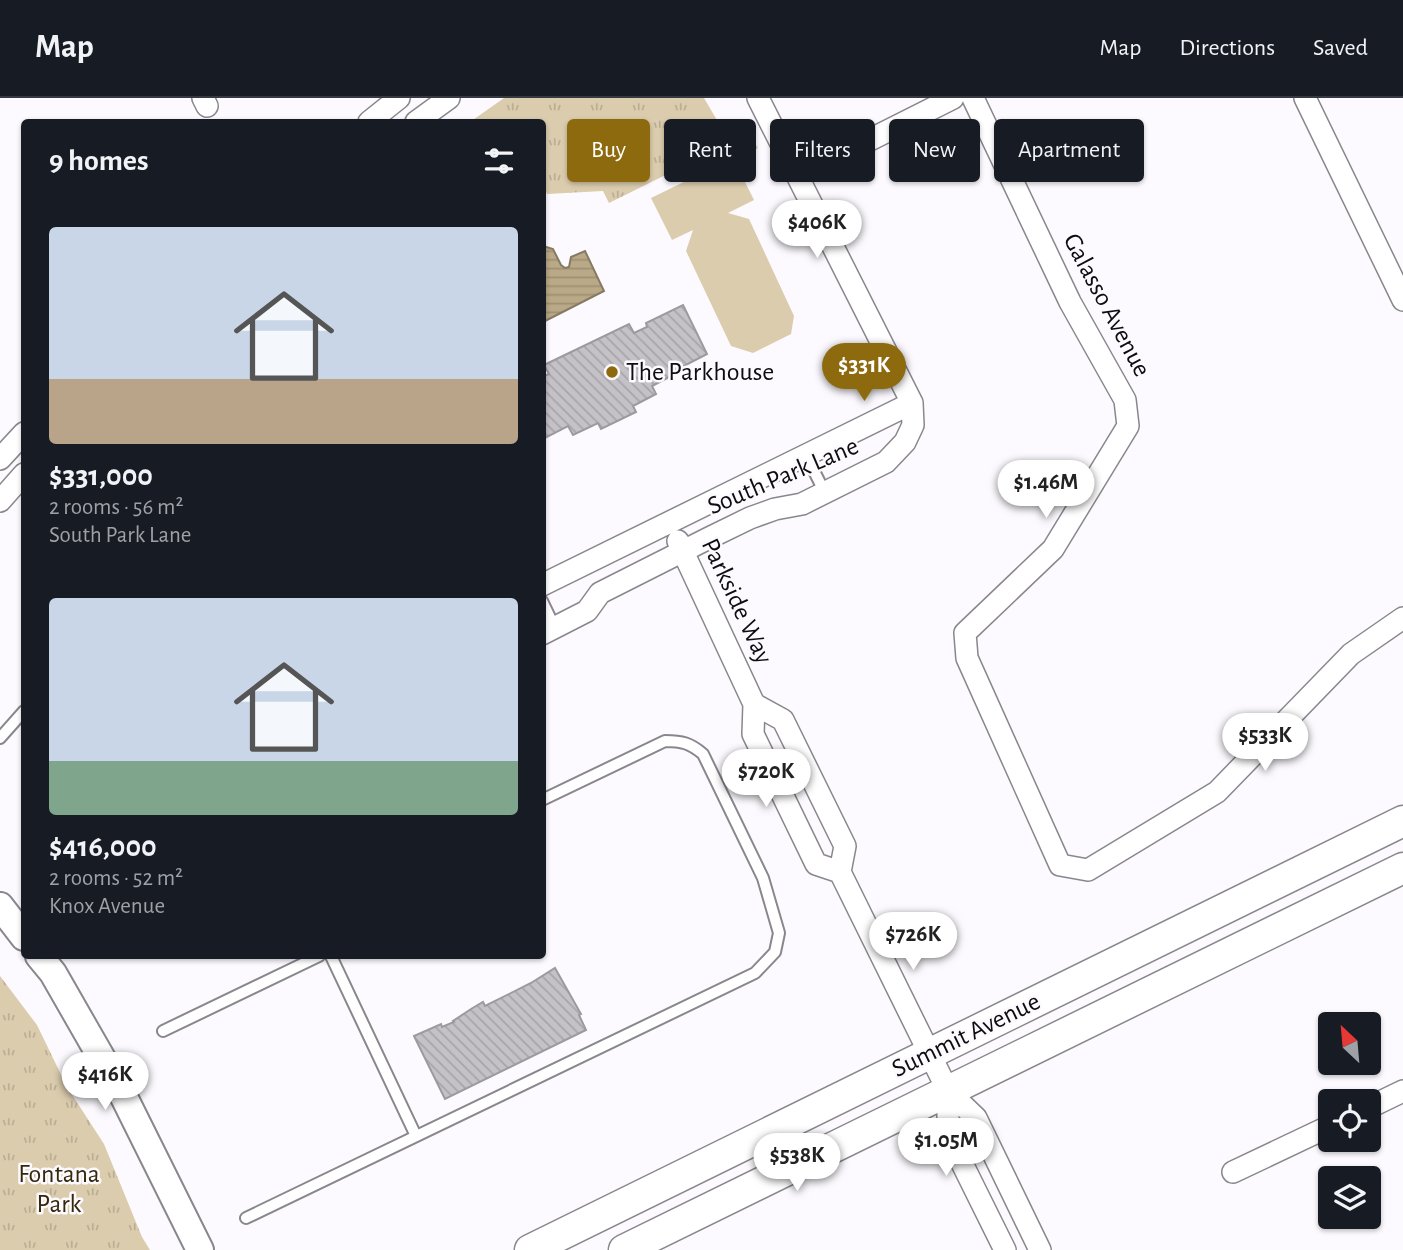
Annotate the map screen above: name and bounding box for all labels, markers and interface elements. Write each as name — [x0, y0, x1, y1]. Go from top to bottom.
text: Map — [35, 31, 94, 64]
text: Map — [1099, 36, 1141, 60]
text: Directions — [1179, 36, 1275, 60]
text: Saved — [1313, 36, 1368, 60]
chip: Buy — [567, 119, 650, 182]
chip: Rent — [664, 119, 756, 182]
chip: Filters — [770, 119, 875, 182]
chip: New — [889, 119, 980, 182]
chip: Apartment — [994, 119, 1144, 182]
icon: filters — [480, 142, 518, 180]
text: 9 homes — [49, 146, 149, 176]
pin: $406K — [768, 200, 866, 260]
text: $406K — [788, 211, 846, 234]
street label: Galasso Avenue — [1058, 229, 1156, 381]
icon: home — [221, 273, 347, 399]
pin: $331K — [815, 344, 913, 403]
text: $331K — [838, 354, 890, 377]
place label: The Parkhouse — [626, 359, 774, 385]
marker: The Parkhouse — [604, 364, 620, 380]
street label: South Park Lane — [704, 433, 862, 519]
pin: $1.46M — [989, 460, 1103, 520]
text: $331,000 — [49, 461, 153, 491]
text: $1.46M — [1014, 471, 1078, 494]
text: 2 rooms · 56 m² — [49, 496, 183, 519]
text: South Park Lane — [49, 524, 191, 547]
street label: Parkside Way — [697, 534, 777, 668]
icon: home — [221, 644, 347, 770]
pin: $533K — [1216, 714, 1314, 773]
text: $533K — [1238, 724, 1292, 747]
pin: $720K — [717, 750, 815, 809]
text: $720K — [738, 760, 794, 783]
text: $416,000 — [49, 832, 157, 862]
text: 2 rooms · 52 m² — [49, 867, 183, 890]
text: Knox Avenue — [49, 895, 165, 918]
pin: $726K — [864, 912, 962, 972]
text: $726K — [885, 923, 941, 946]
street label: Summit Avenue — [888, 988, 1044, 1082]
north arrow — [1318, 1012, 1381, 1074]
map controls — [1318, 1012, 1381, 1229]
pin: $416K — [56, 1052, 154, 1112]
text: $416K — [78, 1063, 132, 1086]
button: locate — [1318, 1089, 1381, 1152]
pin: $1.05M — [889, 1118, 1003, 1178]
text: $1.05M — [914, 1129, 978, 1152]
pin: $538K — [748, 1134, 846, 1193]
text: $538K — [770, 1144, 824, 1167]
park label: Fontana Park — [18, 1161, 100, 1217]
button: layers — [1318, 1166, 1381, 1229]

